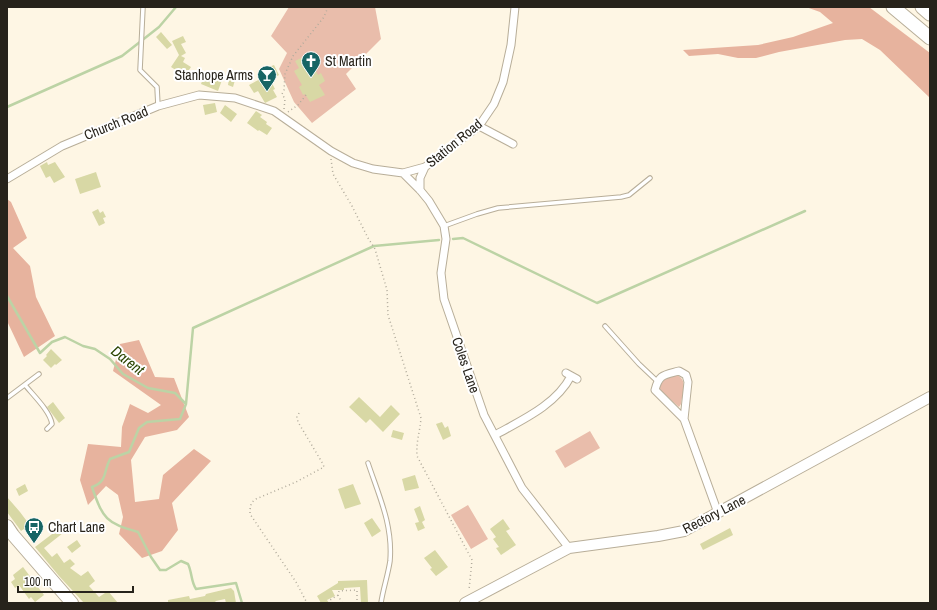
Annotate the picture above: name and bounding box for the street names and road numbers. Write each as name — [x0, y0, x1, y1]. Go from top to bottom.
street label: Church Road — [81, 102, 151, 144]
street label: Station Road — [422, 115, 486, 171]
street label: Coles Lane — [448, 335, 484, 395]
street label: Rectory Lane — [679, 490, 749, 538]

